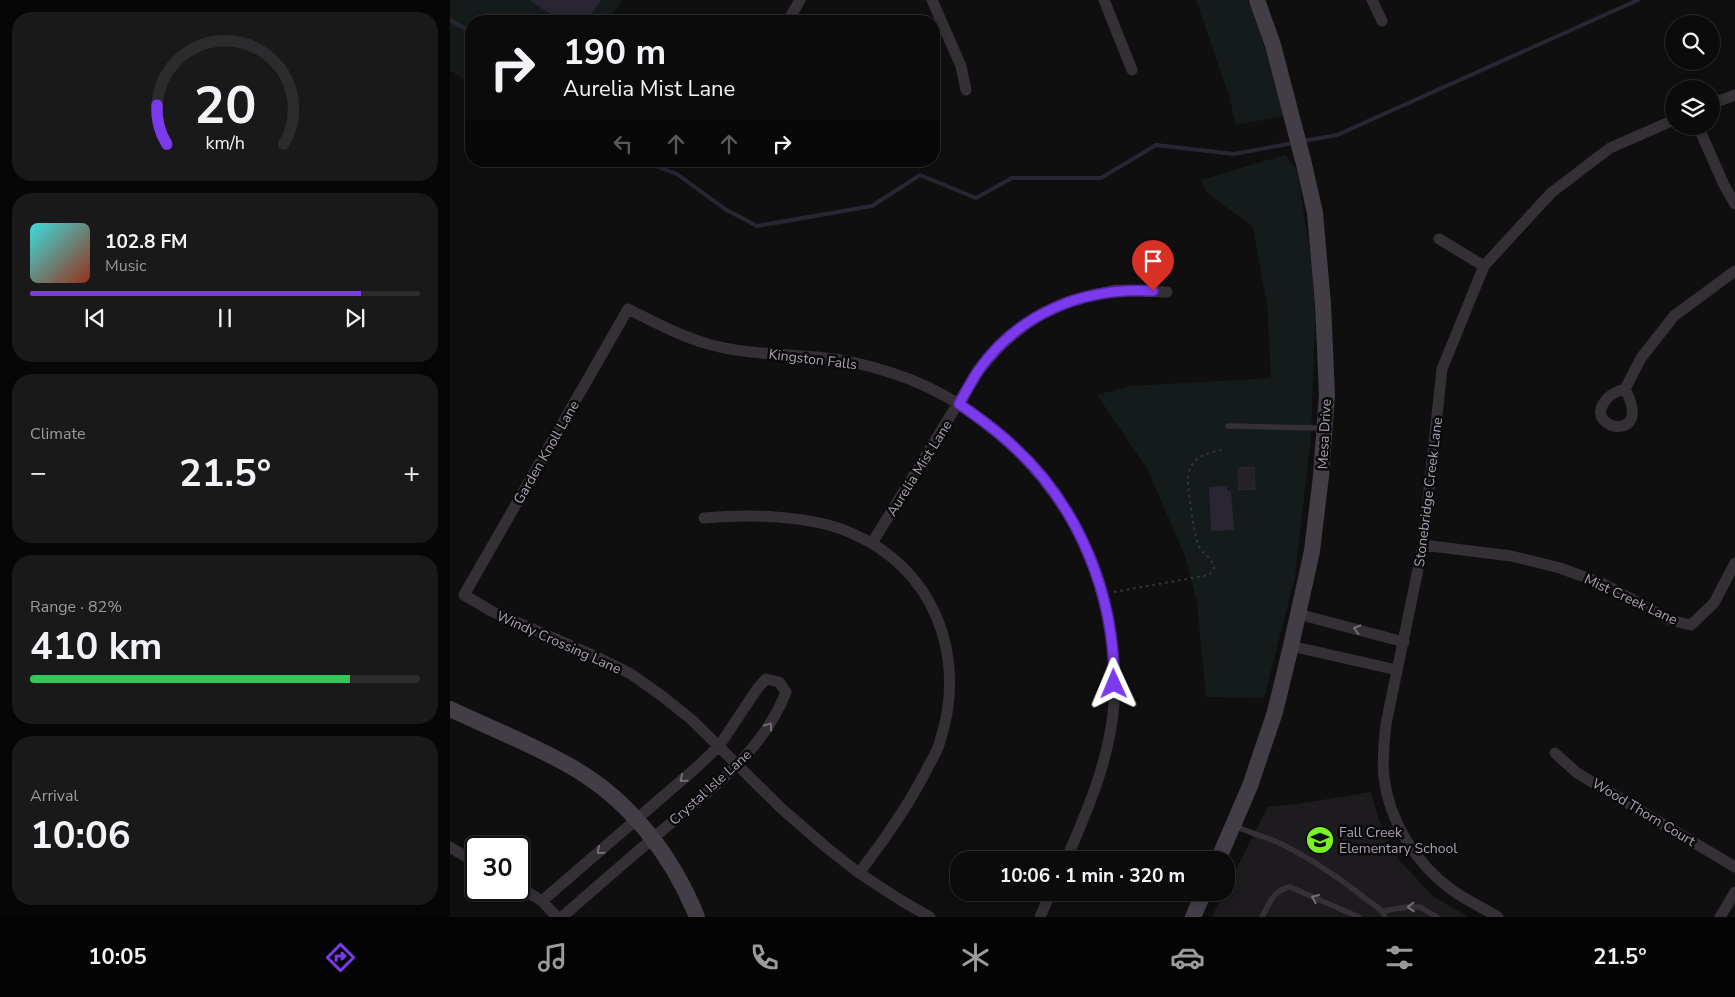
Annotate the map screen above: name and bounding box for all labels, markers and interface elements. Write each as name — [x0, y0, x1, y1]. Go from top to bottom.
map controls — [1665, 15, 1720, 135]
button: search — [1665, 15, 1720, 70]
text: 190 m — [563, 29, 666, 76]
icon: right — [480, 35, 545, 100]
text: 20 — [194, 70, 256, 141]
text: Aurelia Mist Lane — [563, 74, 735, 104]
button: layers — [1665, 80, 1720, 135]
icon: left — [609, 130, 637, 158]
icon: ahead — [662, 130, 690, 158]
icon: ahead — [715, 130, 743, 158]
icon: right — [768, 130, 796, 158]
text: km/h — [205, 131, 245, 155]
text: 102.8 FM — [105, 229, 188, 255]
pin — [1132, 240, 1174, 291]
icon: arrive — [1139, 247, 1167, 275]
text: Music — [105, 255, 146, 277]
icon: previous — [81, 304, 109, 332]
icon: pause — [211, 304, 239, 332]
icon: next — [341, 304, 369, 332]
street label: Kingston Falls — [768, 345, 858, 374]
street label: Garden Knoll Lane — [509, 397, 584, 507]
street label: Mesa Drive — [1313, 398, 1336, 470]
street label: Stonebridge Creek Lane — [1410, 416, 1447, 568]
street label: Aurelia Mist Lane — [882, 417, 957, 520]
text: Climate — [30, 423, 85, 445]
text: 21.5° — [179, 448, 271, 499]
text: − — [30, 454, 47, 492]
text: + — [403, 454, 420, 492]
street label: Mist Creek Lane — [1581, 570, 1680, 629]
text: Range · 82% — [30, 596, 122, 618]
street label: Windy Crossing Lane — [493, 606, 624, 679]
text: 410 km — [30, 621, 162, 672]
one-way arrow — [1353, 625, 1361, 635]
position arrow — [1087, 657, 1139, 709]
one-way arrow — [763, 722, 772, 732]
street label: Crystal Isle Lane — [665, 745, 756, 829]
one-way arrow — [680, 773, 689, 782]
street label: Wood Thorn Court — [1588, 774, 1699, 851]
text: Arrival — [30, 785, 78, 807]
text: 10:06 — [30, 810, 131, 861]
place label: Fall Creek Elementary School — [1339, 823, 1458, 858]
school or university icon: Fall Creek Elementary School — [1305, 825, 1335, 855]
speed limit sign: 30 — [465, 836, 530, 901]
one-way arrow — [596, 845, 605, 854]
text: 10:06 · 1 min · 320 m — [1000, 863, 1185, 889]
one-way arrow — [1311, 893, 1320, 904]
one-way arrow — [1407, 902, 1415, 913]
icon: directions — [323, 940, 358, 975]
icon: music — [535, 940, 570, 975]
icon: phone — [747, 940, 782, 975]
icon: climate — [958, 940, 993, 975]
icon: car — [1170, 940, 1205, 975]
icon: filters — [1382, 940, 1417, 975]
text: 10:05 — [88, 942, 147, 972]
text: 21.5° — [1593, 942, 1647, 972]

